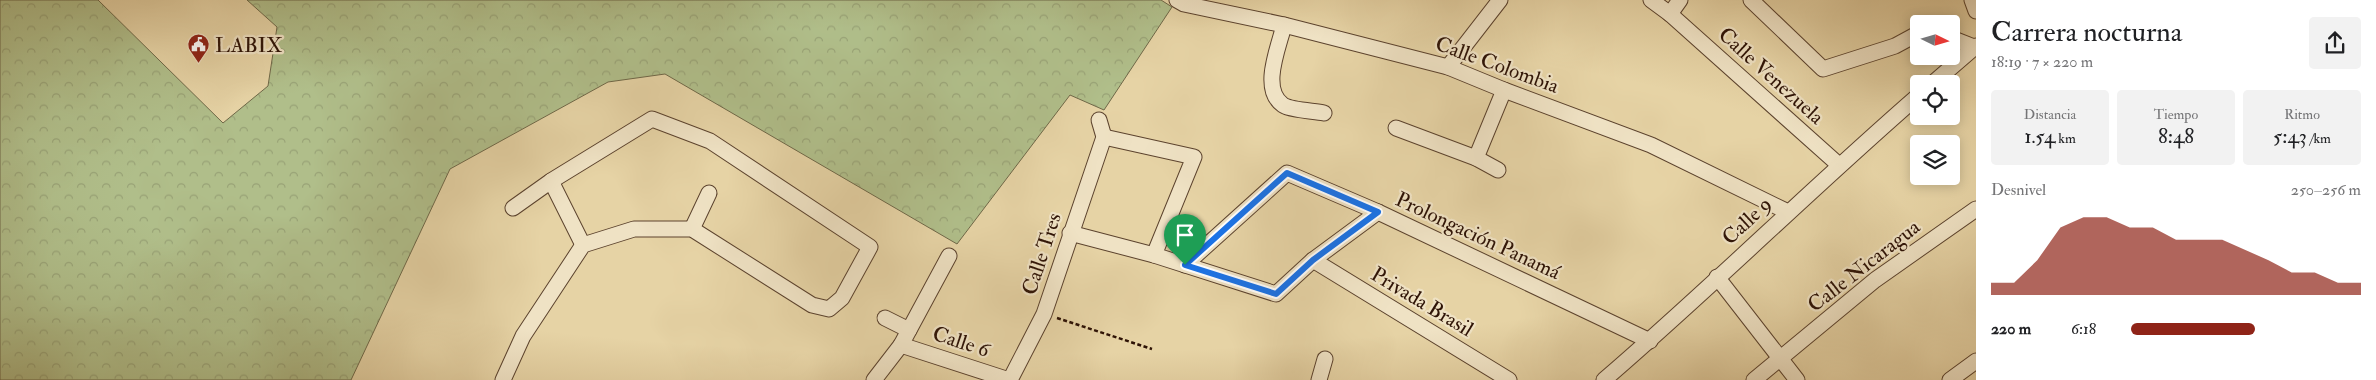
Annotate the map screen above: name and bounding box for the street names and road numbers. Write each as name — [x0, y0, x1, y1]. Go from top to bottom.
street label: Calle Venezuela — [1712, 21, 1830, 131]
street label: Calle Colombia — [1432, 30, 1563, 100]
street label: Prolongación Panamá — [1391, 186, 1565, 286]
street label: Calle 9 — [1716, 191, 1778, 251]
street label: Calle Tres — [1016, 209, 1068, 299]
street label: Calle Nicaragua — [1802, 213, 1926, 318]
street label: Privada Brasil — [1366, 261, 1479, 343]
street label: Calle 6 — [929, 320, 994, 364]

